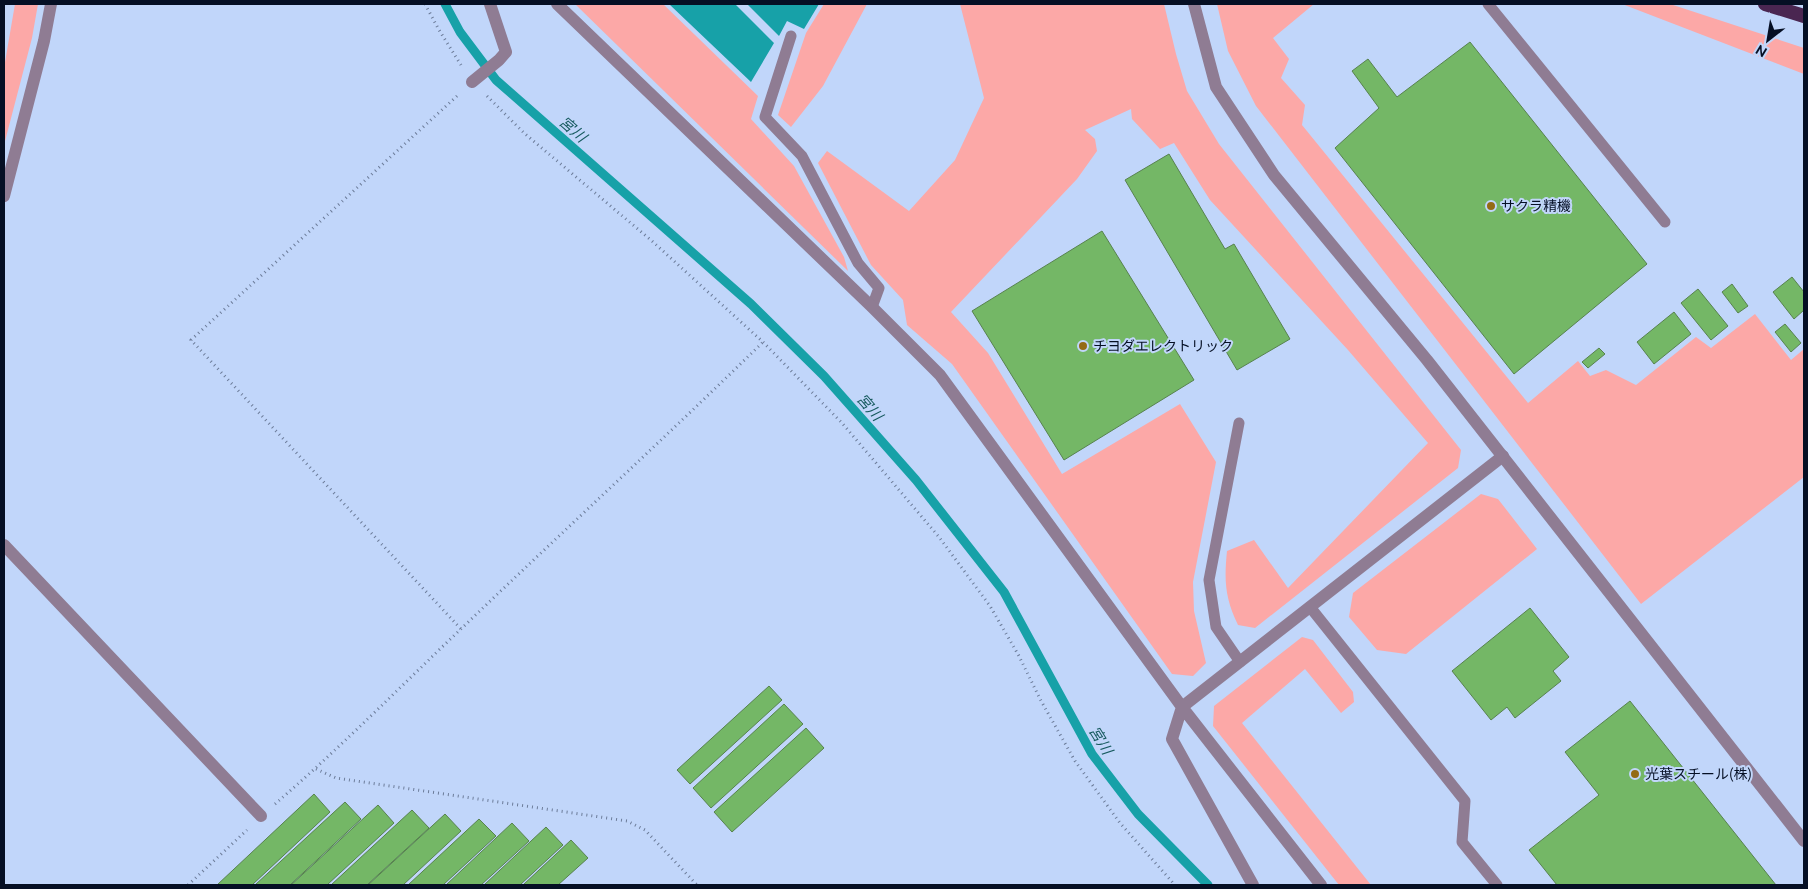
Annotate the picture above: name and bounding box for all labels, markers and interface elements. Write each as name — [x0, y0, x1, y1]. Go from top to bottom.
north arrow — [1743, 15, 1793, 65]
text: N — [1753, 42, 1770, 61]
water label: 宮川 — [556, 113, 591, 147]
place label: サクラ精機 — [1501, 198, 1571, 214]
marker: サクラ精機 — [1485, 200, 1497, 212]
place label: チヨダエレクトリック — [1093, 338, 1233, 354]
marker: チヨダエレクトリック — [1077, 340, 1089, 352]
water label: 宮川 — [854, 390, 888, 425]
water label: 宮川 — [1086, 723, 1117, 759]
place label: 光葉スチール(株) — [1645, 766, 1752, 782]
marker: 光葉スチール(株) — [1629, 768, 1641, 780]

